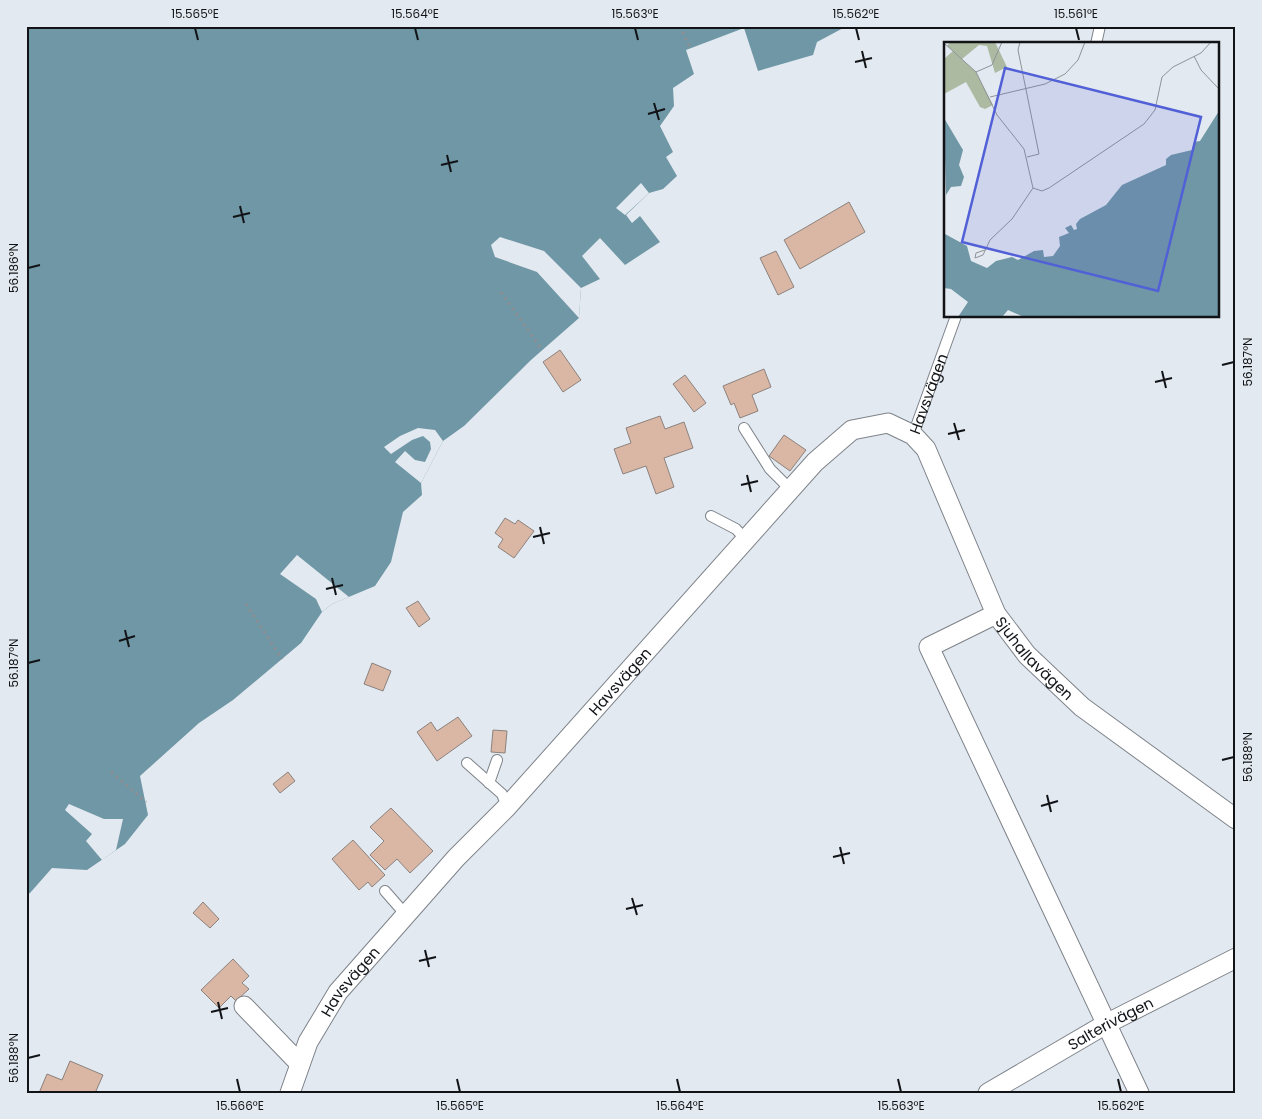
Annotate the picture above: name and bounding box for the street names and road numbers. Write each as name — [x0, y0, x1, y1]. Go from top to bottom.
street label: Havsvägen — [904, 350, 952, 437]
street label: Sjuhallavägen — [991, 612, 1078, 704]
street label: Havsvägen — [584, 642, 655, 719]
street label: Havsvägen — [315, 942, 384, 1020]
street label: Salterivägen — [1064, 991, 1157, 1055]

